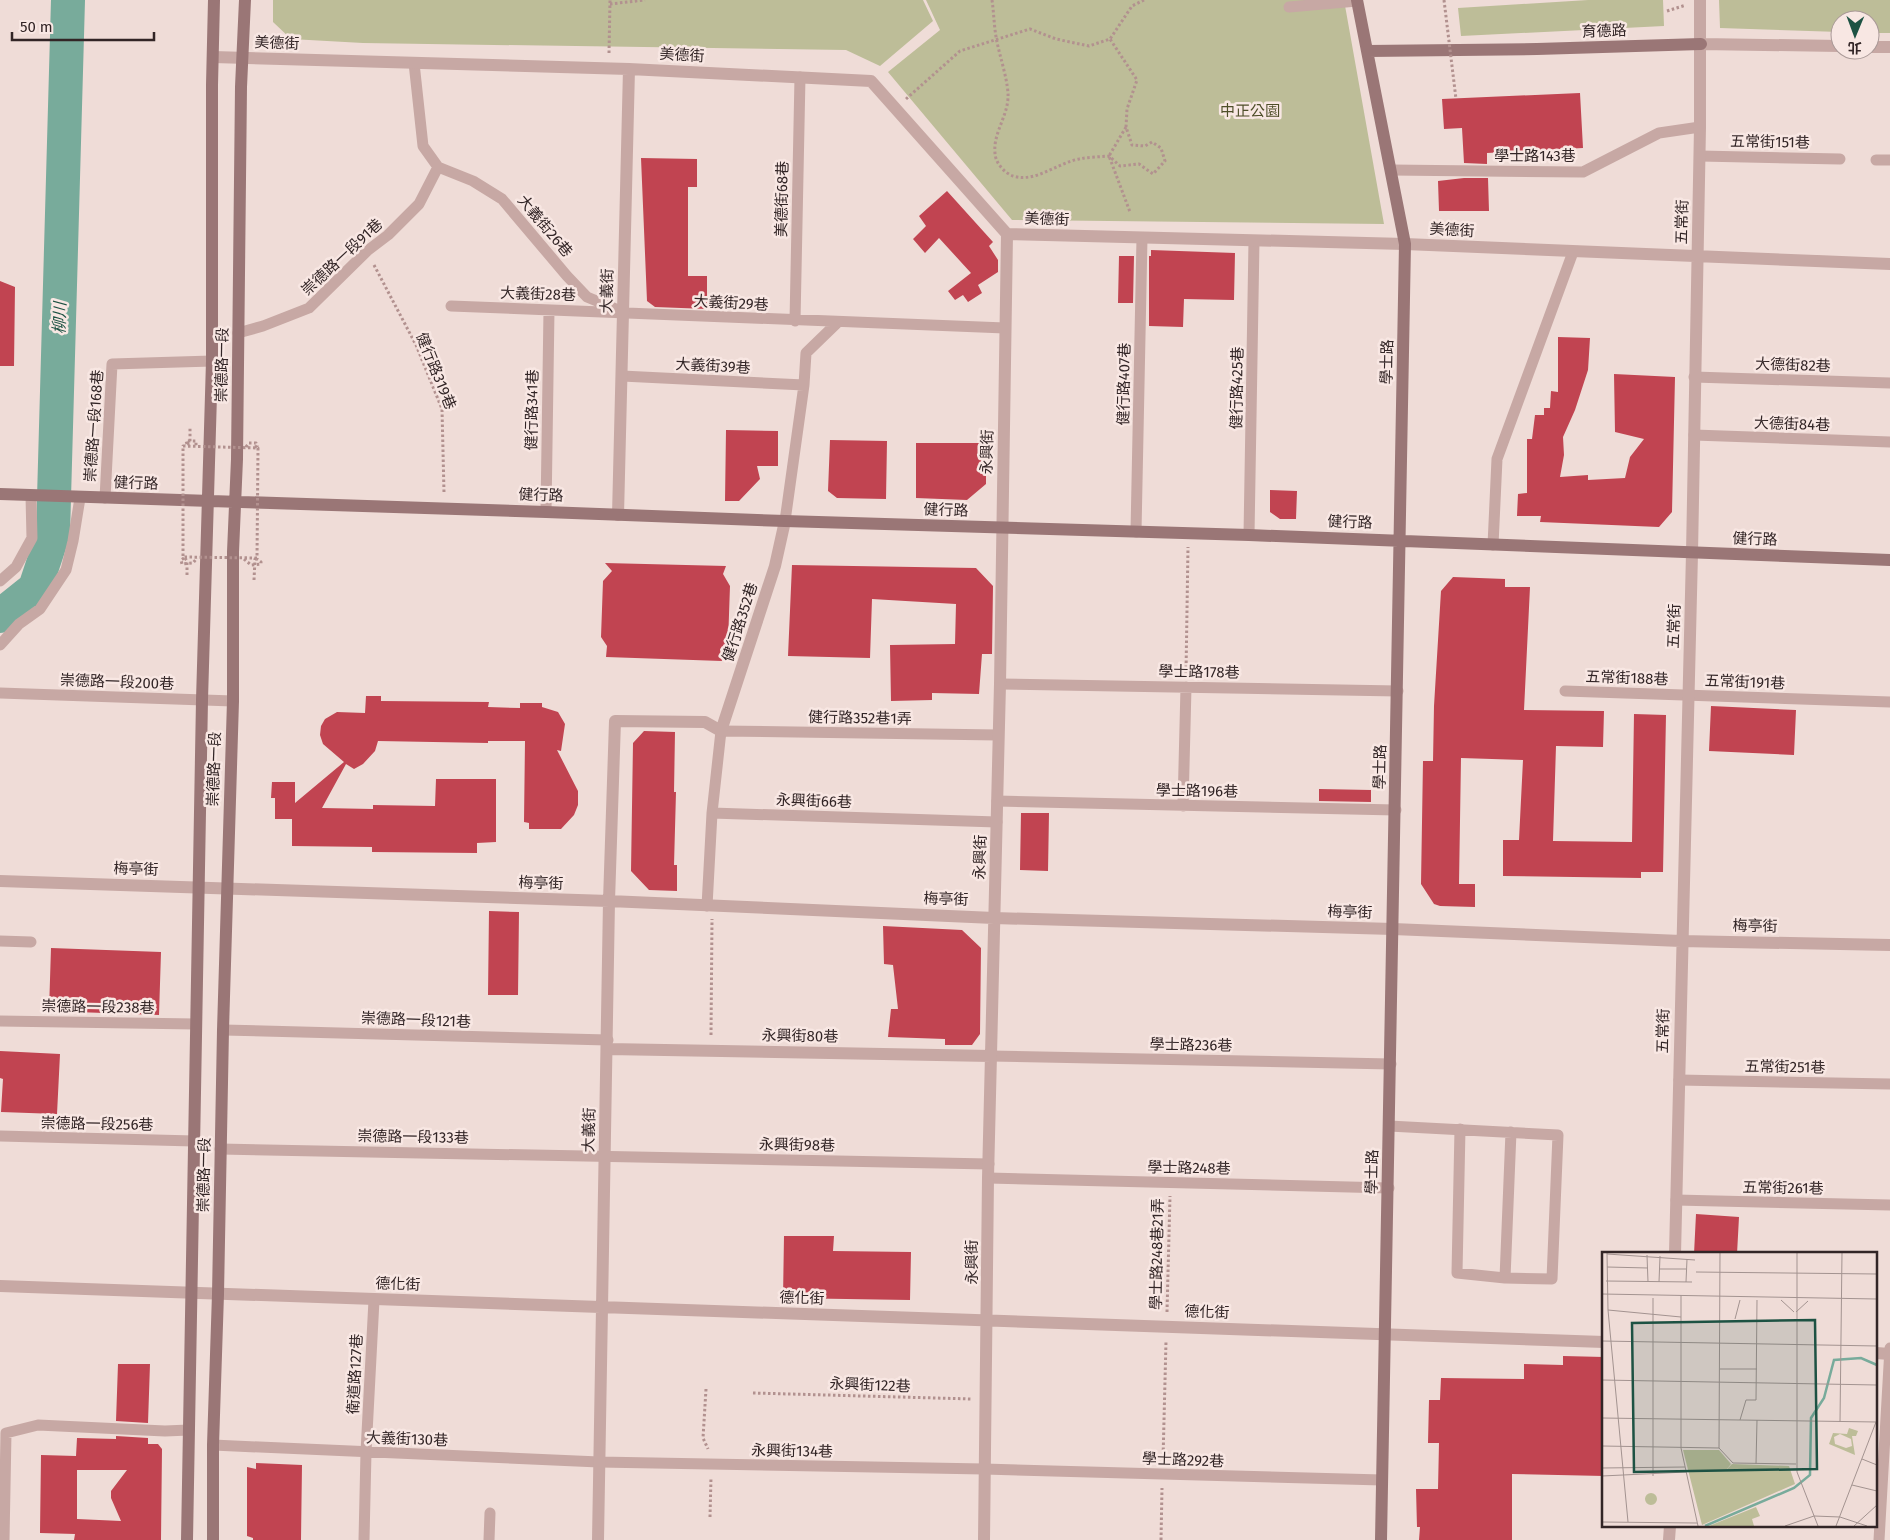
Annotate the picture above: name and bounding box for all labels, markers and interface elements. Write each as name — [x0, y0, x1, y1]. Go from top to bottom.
scale bar — [12, 10, 155, 42]
north arrow — [1830, 10, 1880, 60]
text: 50 m — [20, 18, 53, 36]
street label: 育德路 — [1581, 21, 1627, 41]
street label: 美德街 — [254, 33, 300, 53]
text: 北 — [1848, 39, 1862, 56]
street label: 美德街 — [659, 45, 705, 65]
park label: 中正公園 — [1220, 102, 1280, 120]
street label: 五常街151巷 — [1730, 132, 1810, 152]
street label: 學士路143巷 — [1494, 147, 1576, 165]
street label: 美德街68巷 — [772, 161, 792, 237]
street label: 大義街26巷 — [514, 191, 576, 261]
street label: 五常街 — [1673, 199, 1691, 245]
street label: 美德街 — [1024, 209, 1070, 229]
street label: 崇德路一段91巷 — [298, 215, 386, 299]
street label: 美德街 — [1429, 220, 1475, 240]
street label: 大義街 — [598, 268, 616, 314]
street label: 大義街28巷 — [500, 284, 576, 304]
street label: 大義街29巷 — [693, 292, 769, 314]
water label: 柳川 — [49, 300, 70, 334]
street label: 崇德路一段 — [212, 327, 232, 403]
street label: 健行路319巷 — [412, 330, 460, 412]
street label: 學士路 — [1378, 339, 1396, 385]
street label: 健行路407巷 — [1114, 342, 1134, 426]
street label: 健行路425巷 — [1227, 347, 1247, 429]
street label: 大義街39巷 — [675, 355, 751, 377]
street label: 大德街82巷 — [1755, 355, 1831, 375]
street label: 崇德路一段168巷 — [81, 369, 107, 483]
street label: 健行路341巷 — [522, 369, 542, 451]
street label: 大德街84巷 — [1754, 414, 1830, 434]
street label: 永興街 — [978, 429, 996, 475]
street label: 健行路 — [113, 473, 159, 493]
street label: 健行路 — [518, 485, 564, 505]
street label: 健行路 — [923, 500, 969, 520]
street label: 健行路 — [1327, 512, 1373, 532]
street label: 健行路 — [1732, 529, 1778, 549]
street label: 健行路352巷 — [719, 580, 761, 664]
street label: 五常街 — [1664, 603, 1684, 649]
street label: 學士路178巷 — [1158, 662, 1240, 682]
street label: 五常街188巷 — [1585, 668, 1669, 688]
street label: 崇德路一段200巷 — [60, 671, 174, 693]
street label: 五常街191巷 — [1704, 672, 1786, 692]
street label: 健行路352巷1弄 — [808, 708, 912, 728]
street label: 崇德路一段 — [204, 731, 224, 807]
street label: 學士路 — [1371, 744, 1389, 790]
street label: 學士路196巷 — [1156, 781, 1238, 801]
street label: 永興街66巷 — [776, 791, 852, 811]
street label: 永興街 — [970, 834, 990, 880]
street label: 梅亭街 — [113, 859, 159, 879]
street label: 梅亭街 — [518, 873, 564, 893]
street label: 梅亭街 — [923, 889, 969, 909]
street label: 梅亭街 — [1327, 902, 1373, 922]
street label: 梅亭街 — [1732, 917, 1778, 935]
street label: 崇德路一段238巷 — [41, 997, 155, 1017]
street label: 五常街 — [1654, 1008, 1672, 1054]
street label: 崇德路一段121巷 — [361, 1009, 471, 1031]
street label: 永興街80巷 — [762, 1026, 838, 1046]
street label: 學士路236巷 — [1149, 1035, 1233, 1055]
street label: 五常街251巷 — [1745, 1057, 1825, 1077]
street label: 大義街 — [580, 1107, 598, 1153]
street label: 崇德路一段256巷 — [40, 1114, 154, 1134]
street label: 崇德路一段133巷 — [357, 1127, 469, 1147]
street label: 永興街98巷 — [759, 1135, 835, 1155]
street label: 崇德路一段 — [194, 1137, 214, 1213]
street label: 學士路 — [1363, 1149, 1381, 1195]
street label: 學士路248巷 — [1147, 1158, 1231, 1178]
street label: 五常街261巷 — [1742, 1178, 1824, 1198]
street label: 學士路248巷21弄 — [1147, 1198, 1167, 1310]
street label: 永興街 — [963, 1239, 981, 1285]
inset map — [1602, 1252, 1878, 1528]
street label: 德化街 — [375, 1274, 421, 1294]
street label: 德化街 — [779, 1288, 825, 1308]
street label: 德化街 — [1184, 1302, 1230, 1322]
street label: 衛道路127巷 — [344, 1333, 366, 1415]
street label: 永興街122巷 — [829, 1375, 911, 1395]
street label: 大義街130巷 — [366, 1429, 448, 1449]
street label: 永興街134巷 — [751, 1441, 833, 1461]
street label: 學士路292巷 — [1142, 1450, 1224, 1470]

